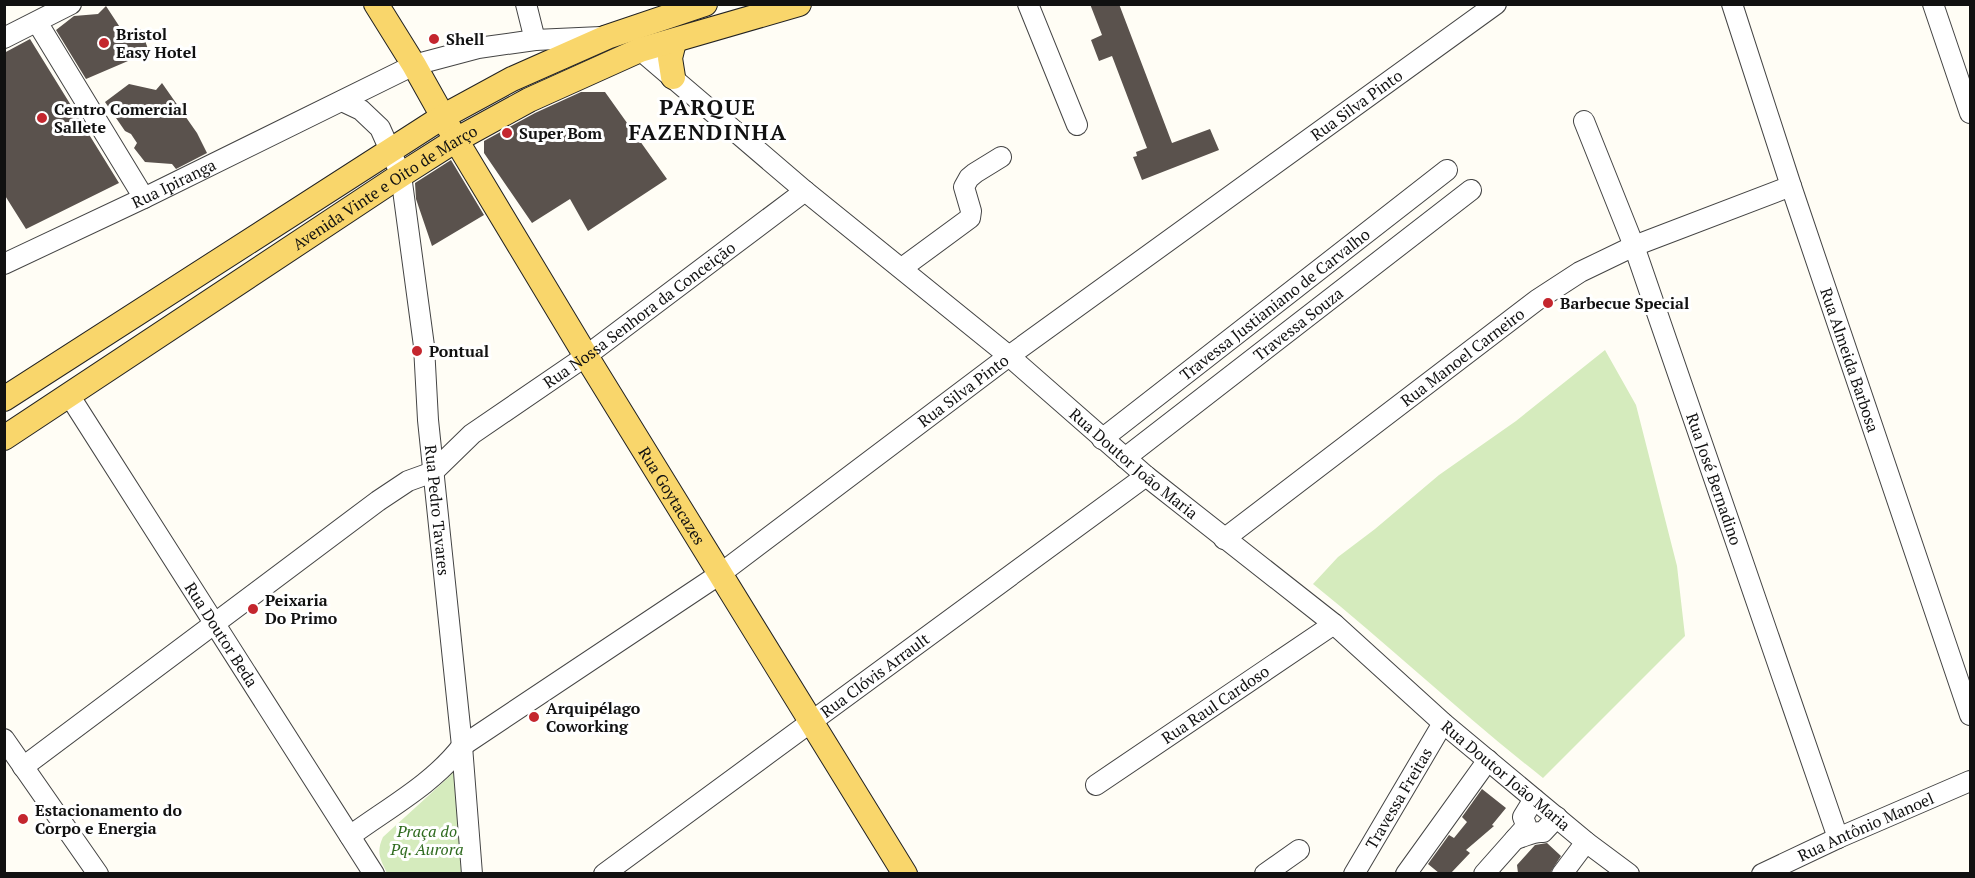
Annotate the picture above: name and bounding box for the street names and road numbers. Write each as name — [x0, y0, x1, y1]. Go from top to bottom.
street label: Rua Silva Pinto — [1306, 64, 1407, 146]
street label: Avenida Vinte e Oito de Março — [288, 119, 481, 255]
street label: Rua Ipiranga — [128, 153, 220, 213]
street label: Travessa Justianiano de Carvalho — [1175, 223, 1374, 385]
street label: Rua Nossa Senhora da Conceição — [539, 236, 740, 393]
street label: Travessa Souza — [1249, 282, 1348, 366]
street label: Rua Almeida Barbosa — [1815, 285, 1885, 435]
street label: Rua Manoel Carneiro — [1396, 302, 1529, 411]
street label: Rua Silva Pinto — [913, 349, 1013, 432]
street label: Rua Doutor João Maria — [1065, 403, 1203, 524]
street label: Rua José Bernadino — [1681, 410, 1747, 548]
street label: Rua Goytacazes — [633, 443, 711, 549]
street label: Rua Pedro Tavares — [420, 444, 455, 577]
street label: Rua Doutor Beda — [180, 578, 263, 691]
street label: Rua Clóvis Arrault — [816, 628, 934, 722]
street label: Rua Raul Cardoso — [1157, 660, 1274, 749]
street label: Rua Doutor João Maria — [1437, 715, 1575, 836]
street label: Travessa Freitas — [1360, 743, 1437, 853]
street label: Rua Antônio Manoel — [1794, 787, 1937, 867]

